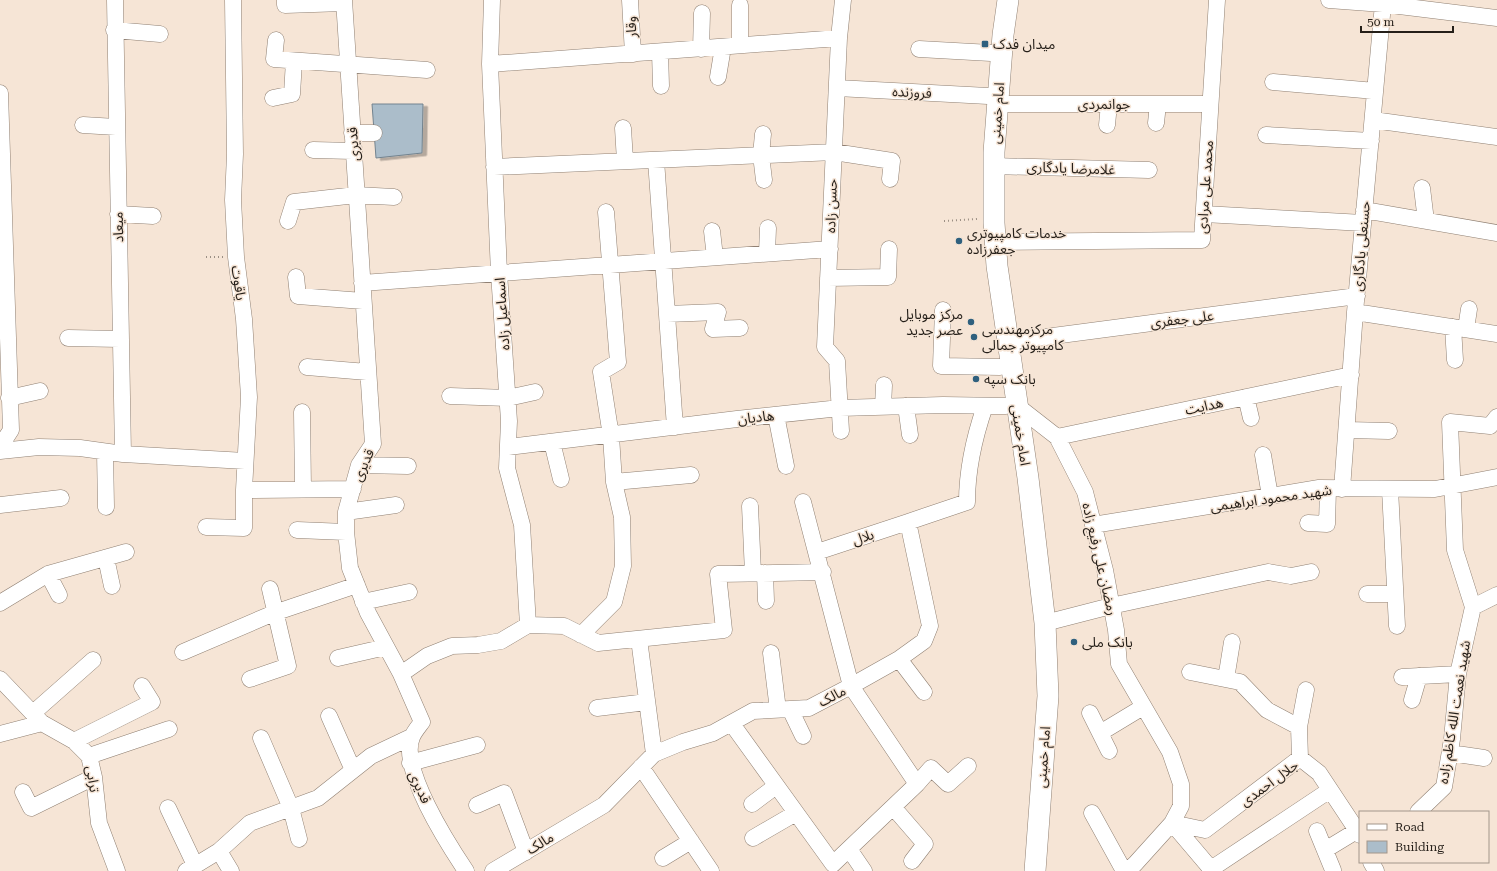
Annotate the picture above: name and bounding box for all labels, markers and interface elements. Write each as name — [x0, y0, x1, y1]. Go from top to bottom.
scale bar — [1361, 8, 1453, 34]
text: 50 m — [1367, 15, 1394, 29]
street label: وقار — [622, 16, 641, 39]
place label: میدان فدک — [993, 36, 1055, 53]
marker: میدان فدک — [980, 39, 990, 49]
street label: امام خمینی — [987, 82, 1010, 145]
street label: فروزنده — [892, 83, 932, 102]
street label: جوانمردی — [1078, 96, 1130, 113]
street label: قدیری — [344, 126, 363, 162]
street label: محمد علی مرادی — [1194, 140, 1217, 234]
street label: غلامرضا یادگاری — [1026, 158, 1116, 179]
street label: حسن زاده — [822, 179, 841, 233]
street label: حسنعلی یادگاری — [1349, 200, 1374, 292]
street label: میعاد — [110, 212, 126, 242]
place label: خدمات کامپیوتری جعفرزاده — [967, 225, 1066, 258]
marker: خدمات کامپیوتری جعفرزاده — [954, 236, 964, 246]
street label: یاقوت — [228, 265, 249, 302]
street label: اسماعیل زاده — [491, 277, 514, 351]
place label: مرکز موبایل عصر جدید — [900, 306, 963, 339]
street label: علی جعفری — [1149, 307, 1215, 332]
marker: مرکز موبایل عصر جدید — [966, 317, 976, 327]
place label: مرکزمهندسی کامپیوتر جمالی — [982, 321, 1064, 355]
marker: مرکزمهندسی کامپیوتر جمالی — [969, 332, 979, 342]
place label: بانک سپه — [984, 371, 1036, 389]
marker: بانک سپه — [971, 374, 981, 384]
street label: هدایت — [1184, 394, 1224, 418]
street label: امام خمینی — [1005, 403, 1034, 467]
street label: هادیان — [737, 407, 775, 428]
street label: قدیری — [349, 446, 378, 484]
street label: شهید محمود ابراهیمی — [1209, 482, 1333, 515]
street label: رمضان علی رفیع زاده — [1076, 501, 1121, 618]
street label: بلال — [850, 526, 876, 549]
place label: بانک ملی — [1082, 634, 1133, 651]
marker: بانک ملی — [1069, 637, 1079, 647]
street label: شهید نعمت الله کاظم زاده — [1435, 639, 1476, 785]
street label: مالک — [816, 682, 848, 710]
street label: امام خمینی — [1033, 726, 1056, 789]
street label: جلال احمدی — [1237, 757, 1302, 810]
street label: ترابی — [82, 765, 103, 794]
street label: قدیری — [405, 768, 434, 806]
legend — [1359, 811, 1489, 863]
text: Road — [1395, 820, 1425, 834]
street label: مالک — [524, 829, 556, 857]
text: Building — [1395, 840, 1444, 854]

